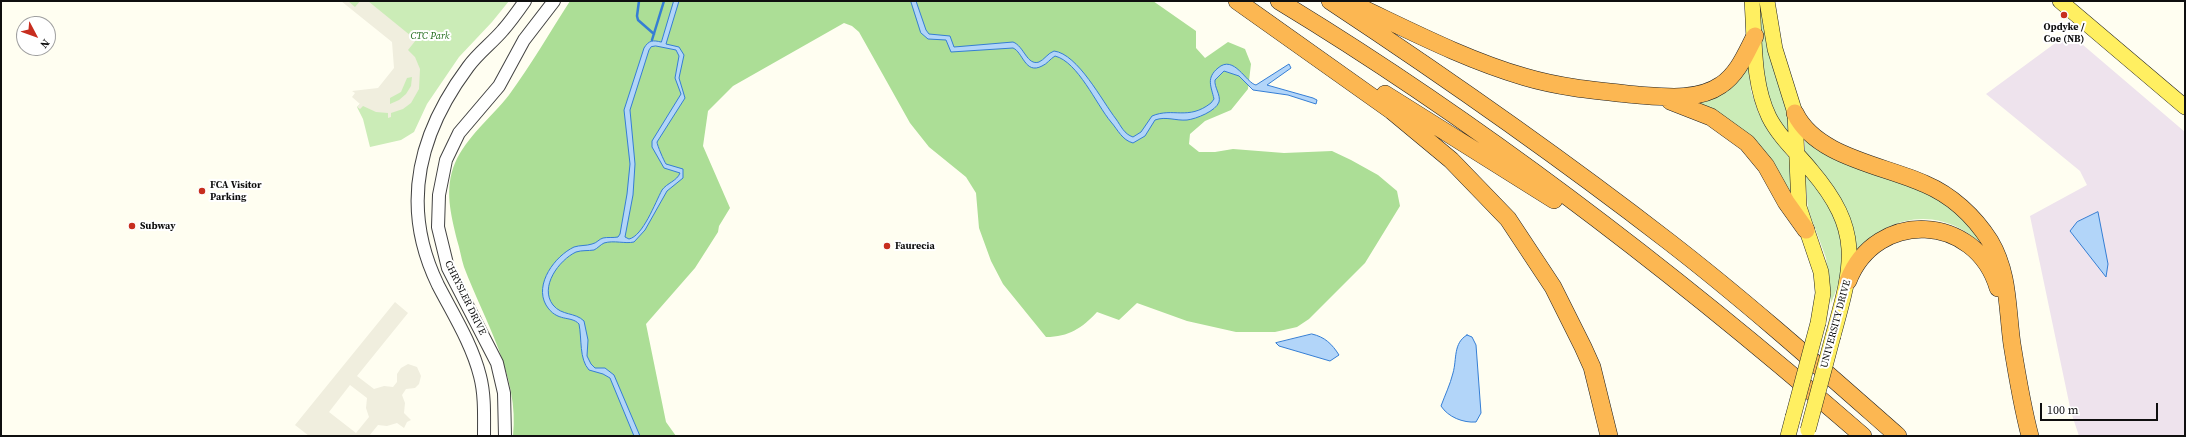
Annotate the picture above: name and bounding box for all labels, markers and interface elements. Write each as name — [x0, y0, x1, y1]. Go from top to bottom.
marker: Opdyke / Coe (NB) — [2059, 10, 2069, 20]
north arrow — [16, 16, 56, 56]
place label: Opdyke / Coe (NB) — [2043, 21, 2085, 44]
park label: CTC Park — [410, 30, 450, 42]
text: N — [36, 36, 53, 51]
place label: FCA Visitor Parking — [210, 179, 262, 202]
marker: FCA Visitor Parking — [197, 186, 207, 196]
place label: Subway — [140, 220, 176, 232]
marker: Subway — [127, 221, 137, 231]
place label: Faurecia — [895, 240, 935, 252]
marker: Faurecia — [882, 241, 892, 251]
street label: CHRYSLER DRIVE — [442, 259, 488, 337]
street label: UNIVERSITY DRIVE — [1818, 279, 1854, 369]
scale bar — [2042, 395, 2160, 421]
text: 100 m — [2047, 402, 2079, 418]

